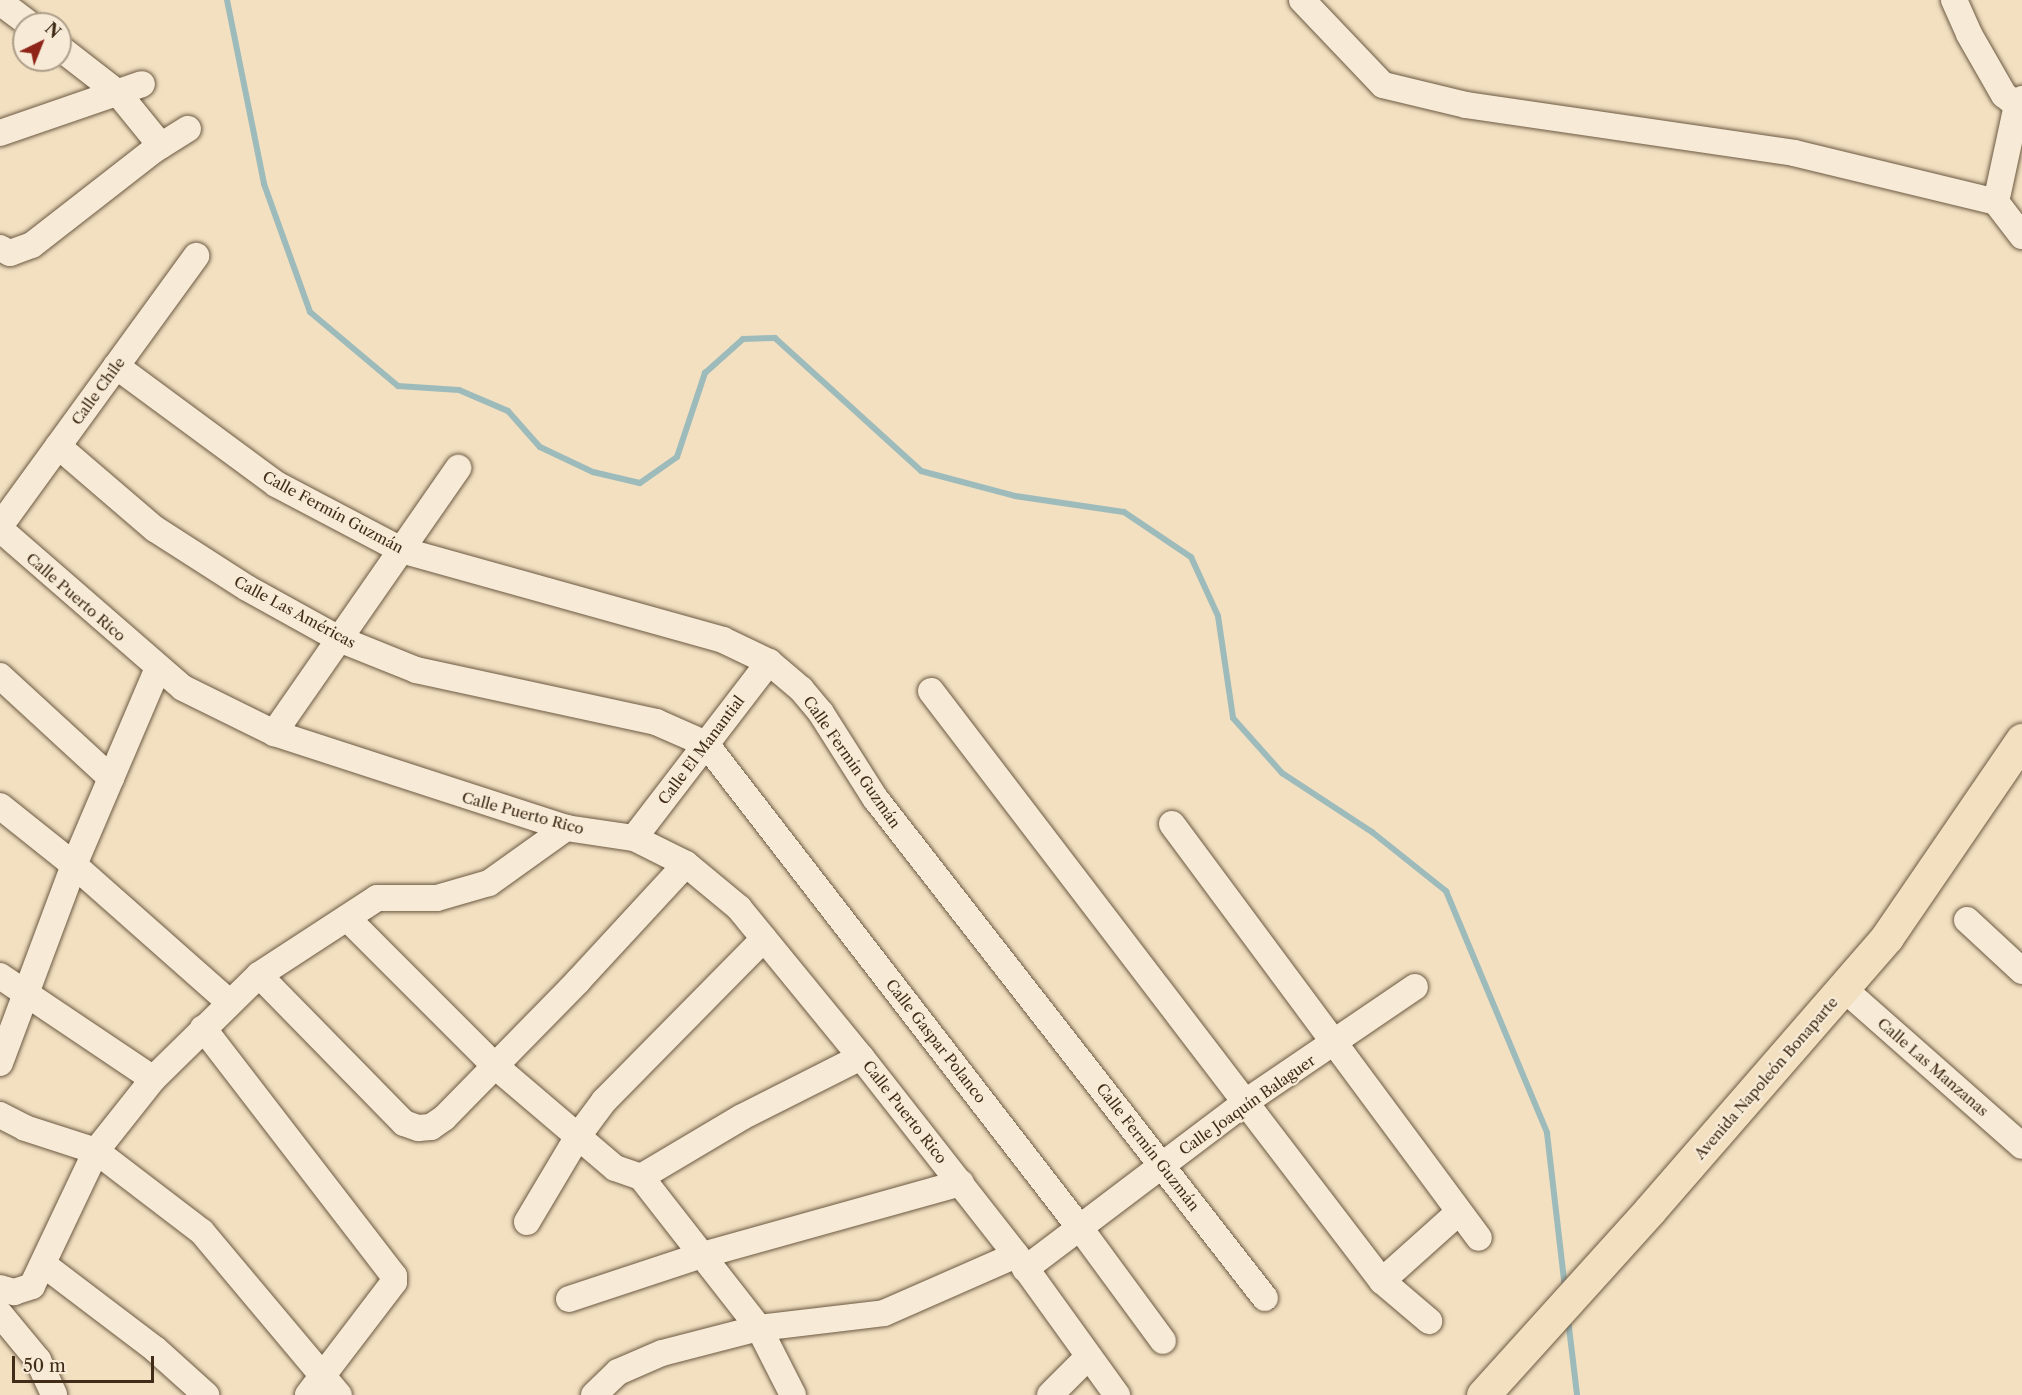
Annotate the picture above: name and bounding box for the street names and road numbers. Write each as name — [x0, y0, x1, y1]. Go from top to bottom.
street label: Calle Chile — [67, 354, 129, 428]
street label: Calle Fermín Guzmán — [260, 467, 406, 557]
street label: Calle Puerto Rico — [23, 549, 129, 645]
street label: Calle Las Américas — [231, 572, 359, 652]
street label: Calle El Manantial — [654, 692, 748, 808]
street label: Calle Fermín Guzmán — [800, 693, 904, 831]
street label: Calle Puerto Rico — [460, 788, 586, 838]
street label: Calle Gaspar Polanco — [882, 975, 990, 1107]
street label: Avenida Napoleón Bonaparte — [1691, 993, 1841, 1163]
street label: Calle Las Manzanas — [1874, 1014, 1992, 1120]
street label: Calle Joaquín Balaguer — [1176, 1051, 1318, 1159]
street label: Calle Puerto Rico — [859, 1057, 951, 1167]
street label: Calle Fermín Guzmán — [1093, 1080, 1203, 1214]

